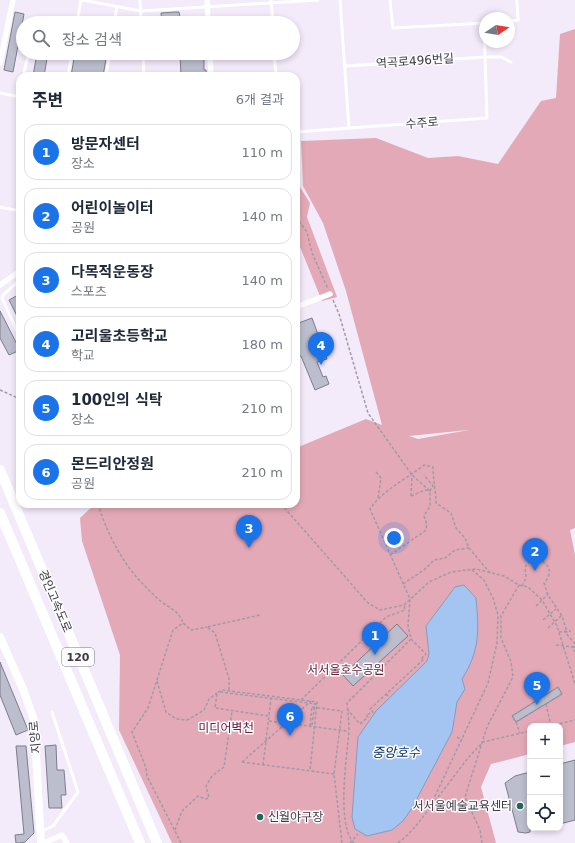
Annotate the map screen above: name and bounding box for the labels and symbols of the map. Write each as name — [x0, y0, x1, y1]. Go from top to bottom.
north arrow — [479, 12, 515, 48]
street label: 역곡로496번길 — [376, 51, 454, 71]
street label: 수주로 — [405, 115, 439, 131]
pin: 4 — [308, 332, 334, 365]
pin: 3 — [236, 515, 262, 548]
your location — [384, 528, 404, 548]
pin: 2 — [522, 538, 548, 571]
street label: 경인고속도로 — [36, 568, 74, 634]
pin: 1 — [362, 622, 388, 655]
road number: 120 — [62, 648, 94, 666]
park label: 서서울호수공원 — [307, 663, 385, 677]
pin: 5 — [524, 672, 550, 705]
pin: 6 — [277, 703, 303, 736]
street label: 지양로 — [27, 720, 43, 754]
park label: 미디어벽천 — [198, 721, 254, 735]
water label: 중앙호수 — [372, 745, 421, 760]
place label: 서서울예술교육센터 — [413, 799, 512, 813]
marker: 서서울예술교육센터 — [515, 801, 525, 811]
place label: 신월야구장 — [268, 810, 323, 824]
marker: 신월야구장 — [255, 812, 265, 822]

